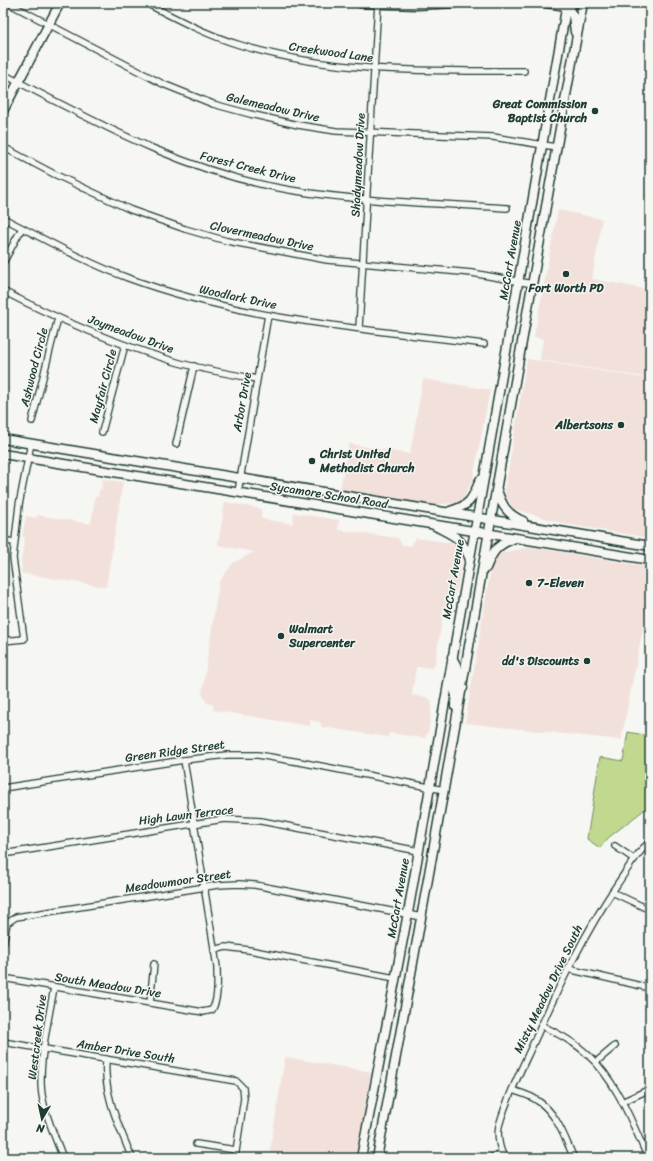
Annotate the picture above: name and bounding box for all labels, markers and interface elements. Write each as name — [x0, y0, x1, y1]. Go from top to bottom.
street label: Creekwood Lane — [288, 35, 375, 69]
street label: Galemeadow Drive — [224, 86, 322, 128]
place label: Great Commission Baptist Church — [492, 93, 588, 129]
marker: Great Commission Baptist Church — [590, 106, 600, 116]
street label: Shadymeadow Drive — [344, 112, 372, 218]
street label: Forest Creek Drive — [198, 144, 298, 190]
street label: Clovermeadow Drive — [208, 214, 316, 258]
street label: McCart Avenue — [492, 218, 528, 302]
marker: Fort Worth PD — [561, 269, 571, 279]
place label: Fort Worth PD — [527, 277, 604, 299]
street label: Woodlark Drive — [197, 278, 279, 316]
street label: Joymeadow Drive — [84, 308, 177, 360]
street label: Ashwood Circle — [13, 325, 54, 410]
street label: Mayfair Circle — [83, 346, 123, 426]
street label: Arbor Drive — [226, 370, 258, 434]
place label: Albertsons — [554, 414, 613, 436]
marker: Albertsons — [616, 420, 626, 430]
place label: Christ United Methodist Church — [319, 443, 415, 479]
marker: Christ United Methodist Church — [307, 456, 317, 466]
street label: Sycamore School Road — [268, 475, 390, 515]
street label: McCart Avenue — [435, 537, 471, 621]
place label: 7-Eleven — [537, 572, 584, 594]
marker: 7-Eleven — [524, 578, 534, 588]
place label: Walmart Supercenter — [288, 618, 356, 654]
marker: Walmart Supercenter — [276, 631, 286, 641]
place label: dd's Discounts — [502, 650, 579, 672]
marker: dd's Discounts — [582, 656, 592, 666]
street label: Green Ridge Street — [124, 733, 226, 769]
street label: High Lawn Terrace — [137, 798, 235, 832]
street label: McCart Avenue — [380, 856, 416, 940]
street label: Meadowmoor Street — [124, 863, 232, 899]
street label: Misty Meadow Drive South — [507, 921, 589, 1057]
street label: South Meadow Drive — [53, 966, 163, 1004]
street label: Westcreek Drive — [21, 993, 53, 1081]
street label: Amber Drive South — [75, 1032, 177, 1070]
north arrow — [22, 1099, 62, 1139]
text: N — [35, 1118, 47, 1139]

